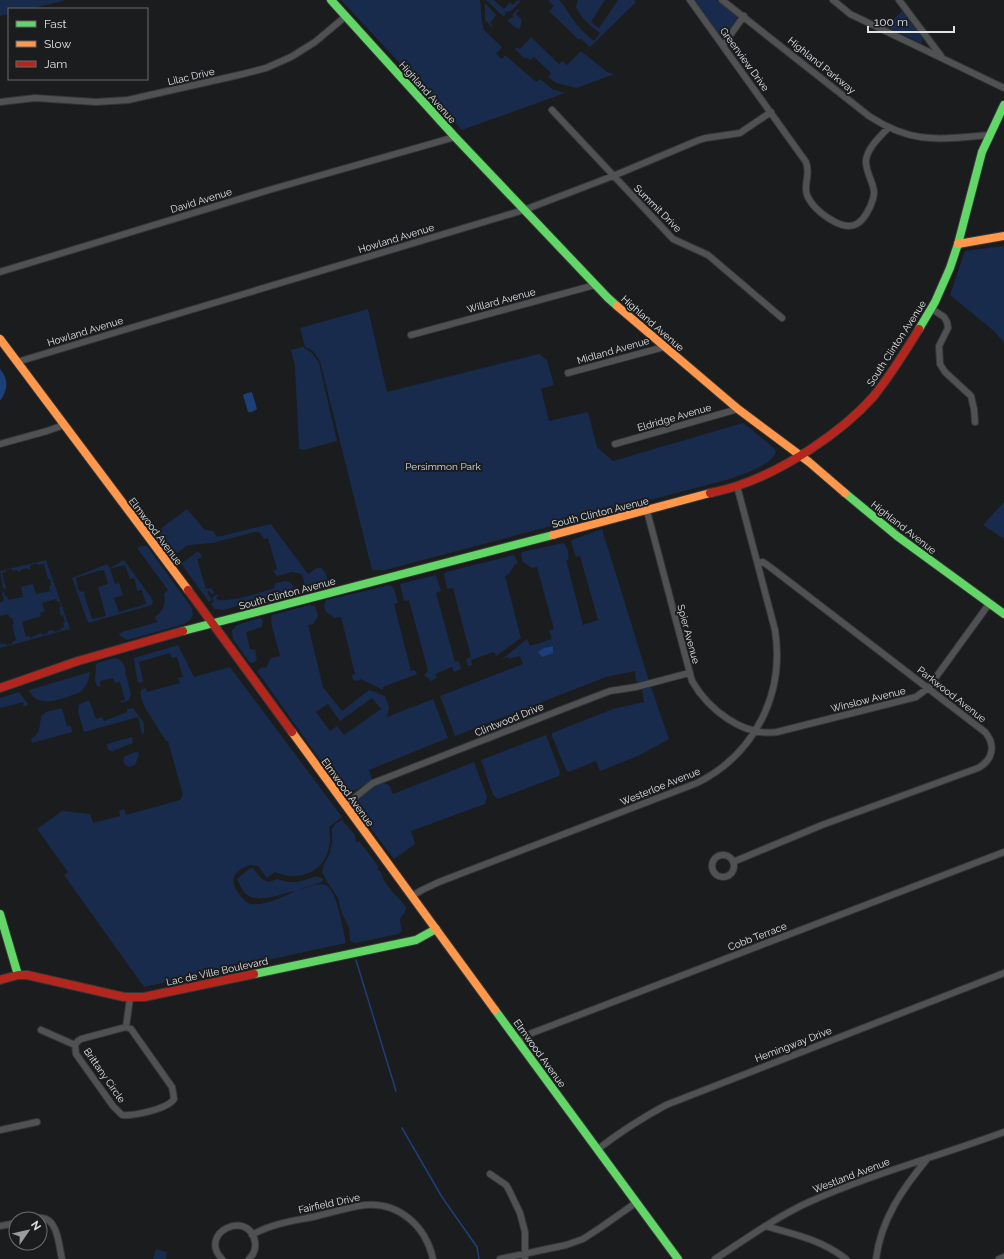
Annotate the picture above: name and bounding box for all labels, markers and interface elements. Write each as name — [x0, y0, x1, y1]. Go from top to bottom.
legend — [8, 8, 148, 80]
scale bar — [868, 8, 954, 34]
text: 100 m — [874, 15, 908, 29]
text: Fast — [44, 17, 67, 31]
street label: Greenview Drive — [718, 26, 771, 93]
street label: Highland Parkway — [786, 35, 858, 96]
text: Slow — [44, 37, 71, 51]
text: Jam — [44, 57, 67, 71]
street label: Highland Avenue — [397, 59, 458, 126]
street label: Lilac Drive — [166, 66, 216, 87]
street label: Summit Drive — [632, 182, 684, 234]
street label: David Avenue — [169, 186, 233, 215]
street label: Howland Avenue — [357, 222, 436, 255]
street label: Willard Avenue — [466, 286, 537, 315]
street label: Highland Avenue — [619, 293, 686, 354]
street label: South Clinton Avenue — [865, 298, 928, 388]
street label: Howland Avenue — [46, 315, 125, 348]
street label: Midland Avenue — [576, 335, 651, 366]
street label: Eldridge Avenue — [636, 402, 712, 433]
park label: Persimmon Park — [405, 461, 482, 472]
street label: South Clinton Avenue — [550, 495, 650, 530]
street label: Elmwood Avenue — [127, 496, 185, 567]
street label: Highland Avenue — [869, 499, 938, 556]
street label: South Clinton Avenue — [238, 575, 337, 612]
street label: Spier Avenue — [675, 603, 702, 665]
street label: Parkwood Avenue — [915, 664, 988, 725]
street label: Winslow Avenue — [829, 685, 907, 714]
street label: Clintwood Drive — [473, 701, 545, 738]
street label: Elmwood Avenue — [319, 756, 376, 829]
street label: Westerloe Avenue — [619, 765, 702, 807]
street label: Cobb Terrace — [726, 920, 788, 953]
street label: Lac de Ville Boulevard — [165, 955, 269, 988]
street label: Elmwood Avenue — [511, 1017, 568, 1090]
street label: Hemingway Drive — [753, 1025, 833, 1064]
street label: Brittany Circle — [82, 1046, 128, 1105]
street label: Westland Avenue — [811, 1156, 891, 1195]
street label: Fairfield Drive — [297, 1192, 361, 1215]
north arrow — [8, 1211, 48, 1251]
text: N — [28, 1219, 44, 1233]

